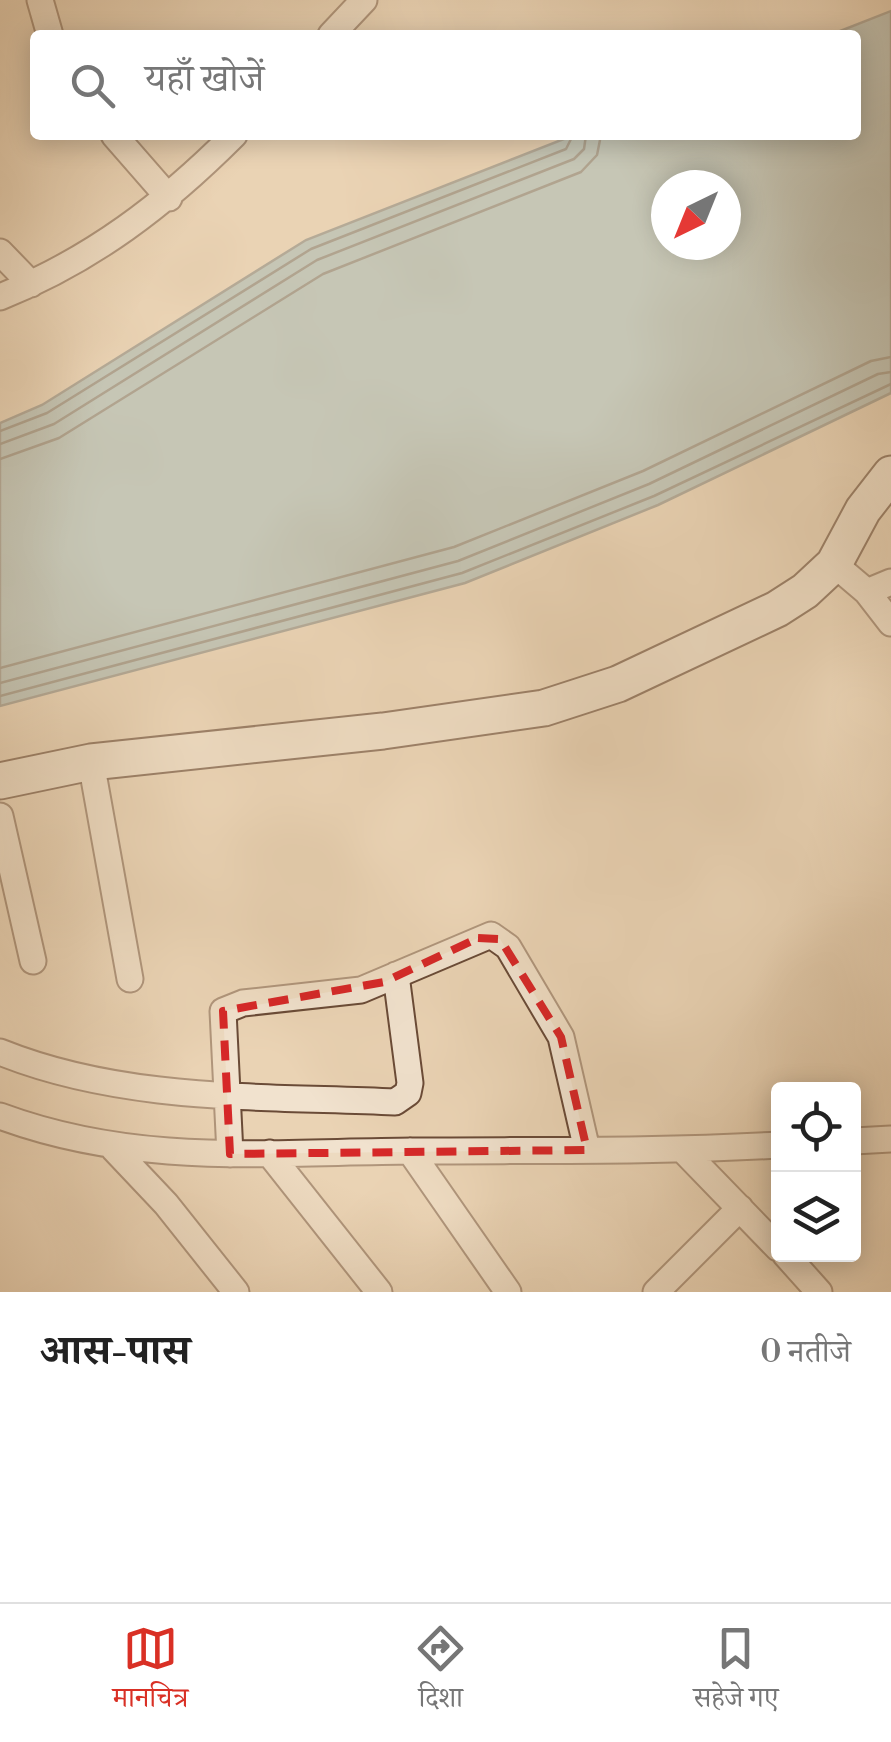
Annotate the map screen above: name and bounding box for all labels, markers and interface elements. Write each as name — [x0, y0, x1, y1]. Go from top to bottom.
search box — [30, 30, 861, 140]
text: यहाँ खोजें — [145, 56, 264, 103]
icon: search — [65, 58, 120, 113]
north arrow — [651, 170, 741, 260]
map controls — [771, 1082, 861, 1262]
button: locate — [771, 1082, 861, 1172]
button: layers — [771, 1172, 861, 1262]
text: आस-पास — [40, 1325, 190, 1378]
text: 0 नतीजे — [760, 1332, 851, 1372]
tab: मानचित्र — [112, 1621, 188, 1725]
tab: दिशा — [413, 1621, 468, 1725]
tab: सहेजे गए — [693, 1621, 779, 1725]

